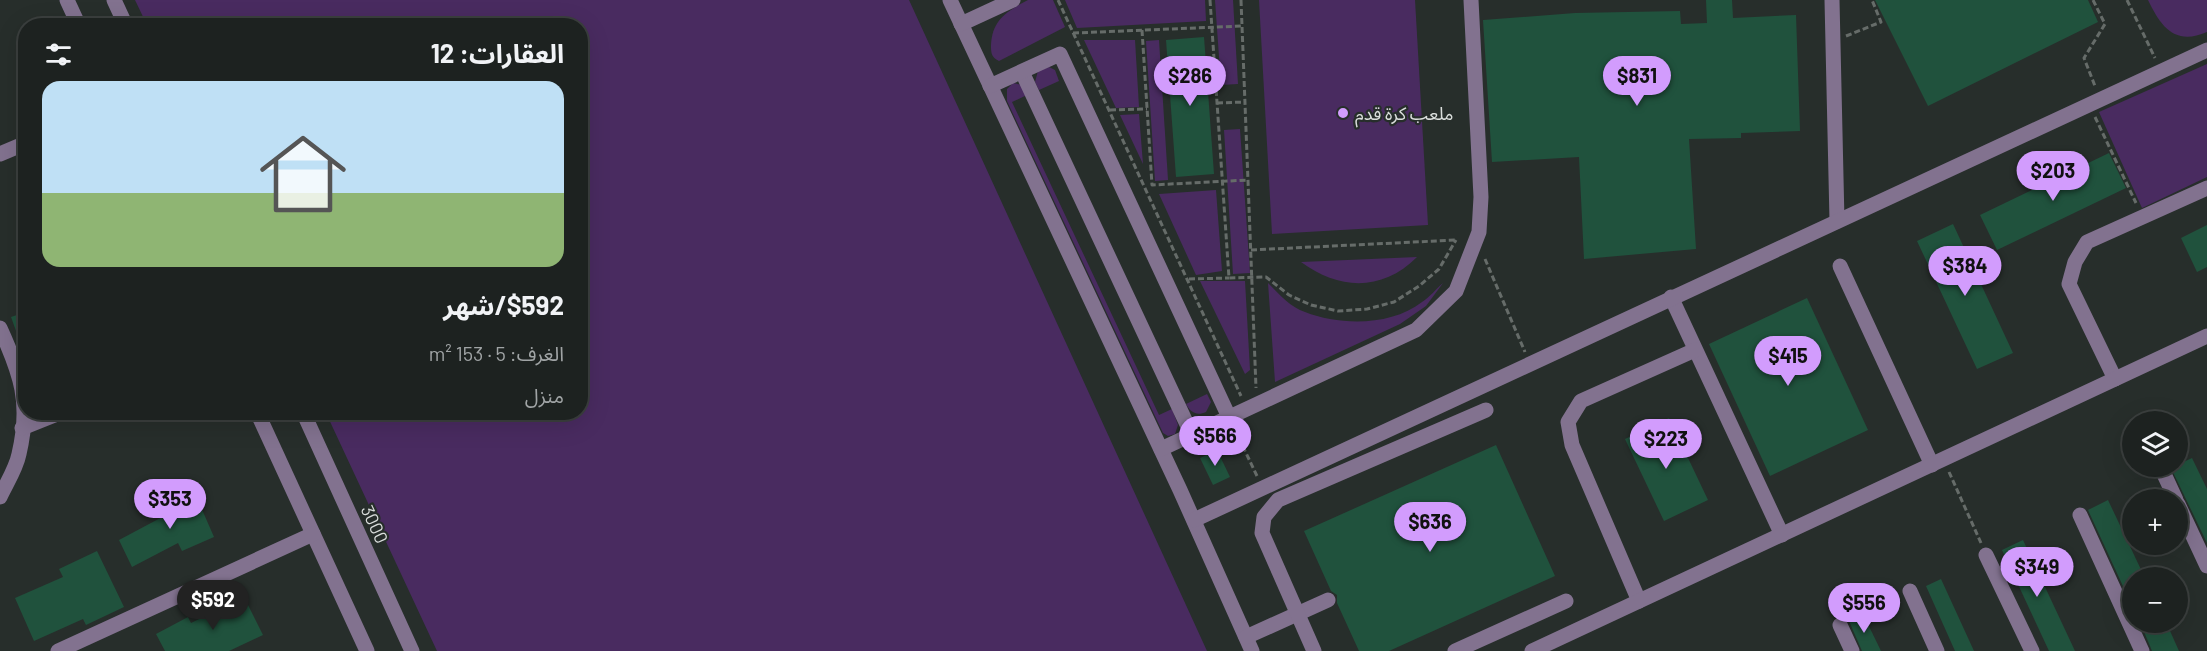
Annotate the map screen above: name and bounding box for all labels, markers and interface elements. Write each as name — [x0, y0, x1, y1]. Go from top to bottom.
text: العقارات: 12 — [431, 37, 564, 68]
icon: filters — [42, 38, 75, 71]
pin: $286 — [1154, 56, 1226, 107]
pin: $831 — [1601, 56, 1673, 107]
text: $286 — [1168, 63, 1212, 87]
text: $831 — [1617, 63, 1657, 87]
place label: ملعب كرة قدم — [1355, 102, 1454, 128]
marker: ملعب كرة قدم — [1336, 106, 1350, 120]
icon: home — [249, 120, 357, 228]
pin: $203 — [2017, 151, 2089, 202]
text: $203 — [2031, 158, 2075, 182]
pin: $384 — [1929, 246, 2001, 297]
text: $384 — [1942, 253, 1988, 277]
text: $592/شهر — [443, 289, 564, 320]
pin: $415 — [1752, 336, 1824, 387]
text: الغرف: 5 · 153 m² — [429, 341, 564, 365]
text: $415 — [1768, 343, 1808, 367]
text: منزل — [525, 383, 564, 407]
map controls — [2122, 411, 2188, 633]
button: layers — [2122, 411, 2188, 477]
pin: $566 — [1179, 416, 1251, 467]
pin: $223 — [1630, 419, 1702, 470]
text: $566 — [1193, 423, 1237, 447]
text: $223 — [1644, 426, 1688, 450]
pin: $353 — [134, 479, 206, 530]
text: $353 — [148, 486, 192, 510]
button: + — [2122, 489, 2188, 555]
street label: 3000 — [357, 501, 393, 547]
pin: $636 — [1394, 502, 1466, 553]
text: $636 — [1408, 509, 1452, 533]
pin: $349 — [2001, 547, 2073, 598]
text: $349 — [2015, 554, 2059, 578]
button: − — [2122, 567, 2188, 633]
pin: $592 — [177, 580, 249, 631]
pin: $556 — [1828, 583, 1900, 634]
text: $592 — [191, 587, 235, 611]
text: $556 — [1842, 590, 1886, 614]

